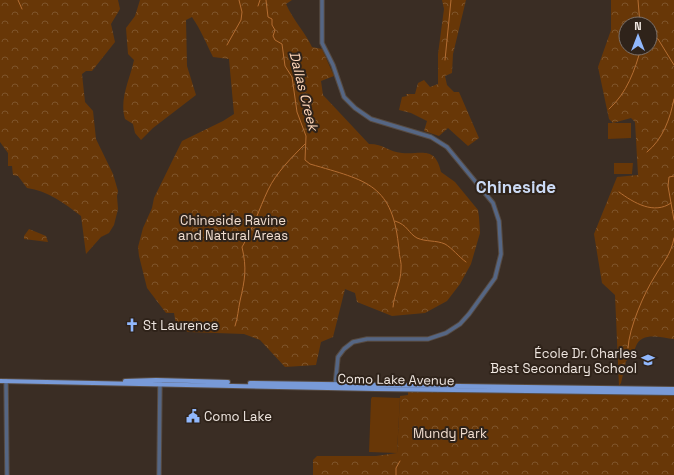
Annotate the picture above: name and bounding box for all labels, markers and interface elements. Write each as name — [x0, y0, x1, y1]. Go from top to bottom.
north arrow — [618, 16, 658, 56]
text: N — [634, 19, 642, 33]
water label: Dallas Creek — [285, 49, 323, 134]
district label: Chineside — [476, 176, 556, 198]
park label: Chineside Ravine and Natural Areas — [178, 212, 288, 244]
church icon: St Laurence — [124, 317, 140, 333]
place label: St Laurence — [143, 317, 218, 334]
place label: École Dr. Charles Best Secondary School — [490, 345, 637, 377]
school or university icon: École Dr. Charles Best Secondary School — [640, 352, 656, 368]
street label: Como Lake Avenue — [337, 370, 455, 389]
public building icon: Como Lake — [185, 408, 201, 424]
place label: Como Lake — [204, 408, 272, 425]
park label: Mundy Park — [413, 425, 487, 442]

